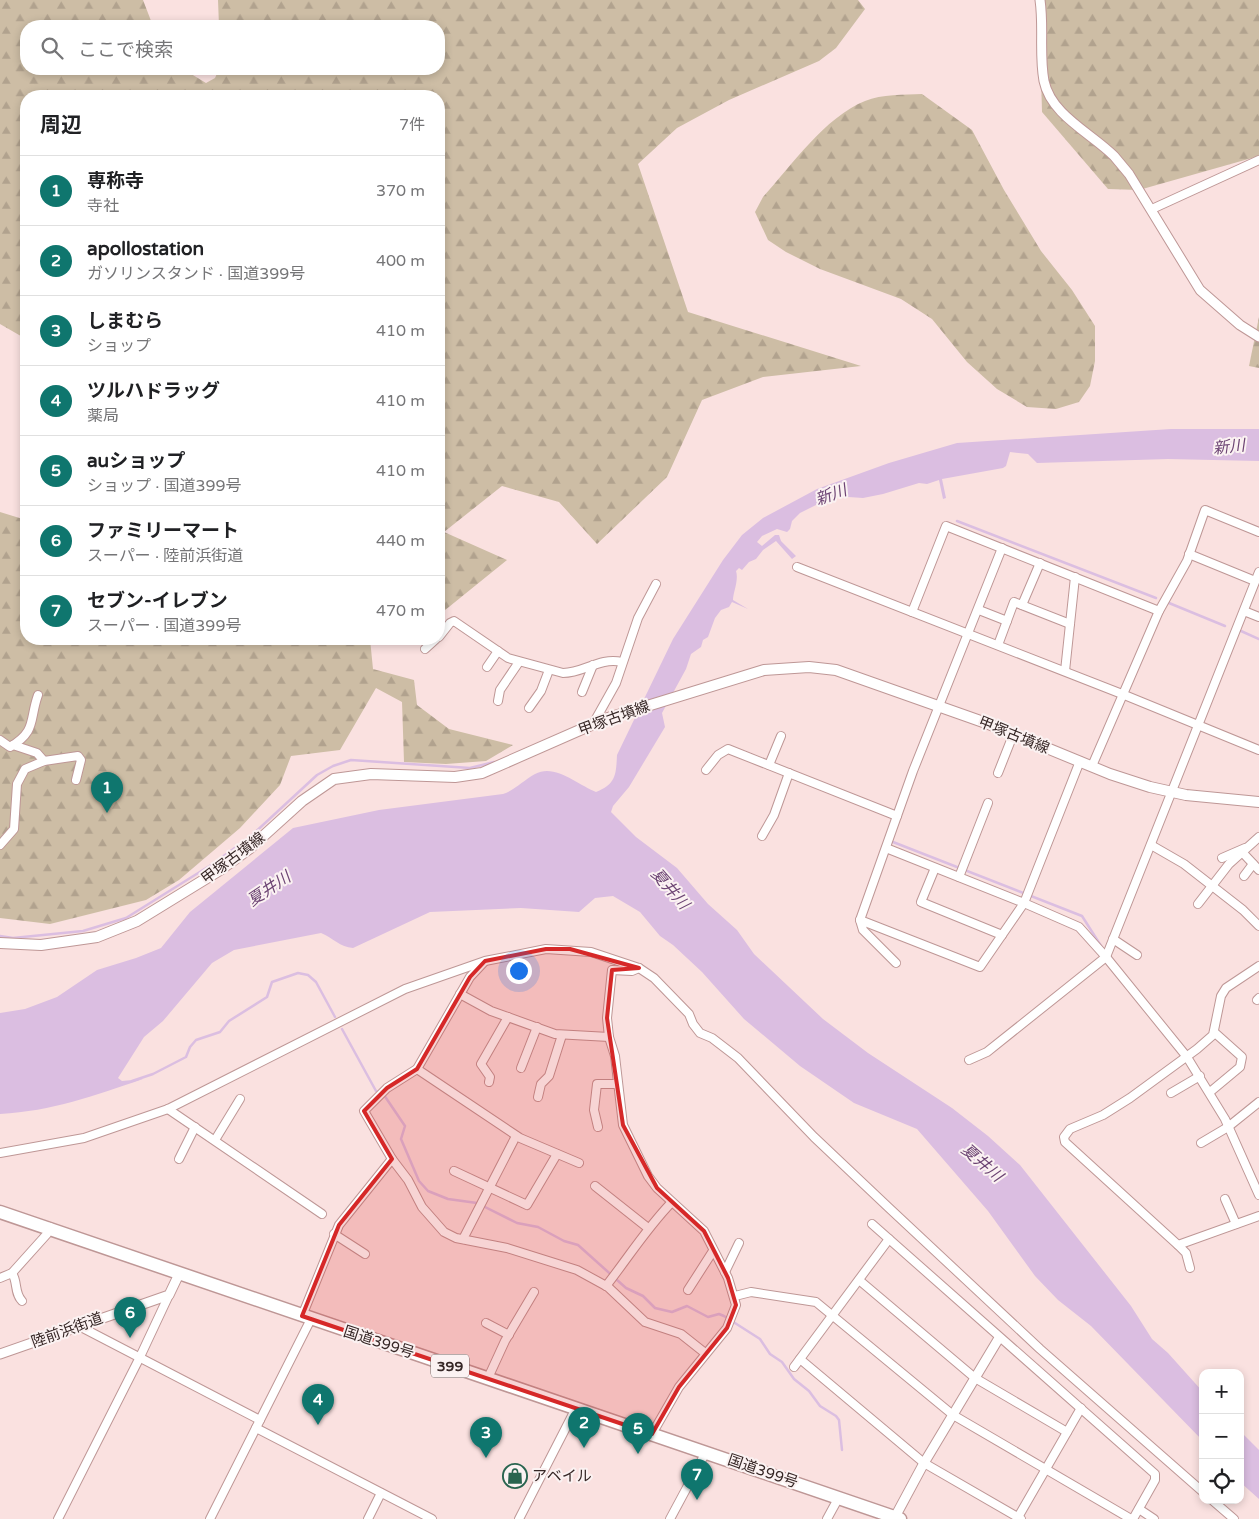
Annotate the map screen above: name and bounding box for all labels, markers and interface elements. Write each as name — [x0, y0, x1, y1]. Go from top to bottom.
search box — [20, 20, 445, 75]
icon: search — [38, 34, 66, 62]
text: ここで検索 — [78, 39, 173, 61]
text: 周辺 — [40, 113, 82, 138]
text: 7件 — [399, 115, 425, 135]
text: 専称寺 — [87, 170, 144, 192]
text: 1 — [51, 181, 61, 201]
text: 370 m — [376, 181, 425, 201]
text: 寺社 — [87, 196, 119, 216]
text: apollostation — [87, 238, 204, 260]
text: 2 — [51, 251, 61, 271]
text: 400 m — [376, 251, 425, 271]
text: ガソリンスタンド · 国道399号 — [87, 264, 305, 284]
text: しまむら — [87, 310, 163, 332]
text: 3 — [51, 321, 61, 341]
text: 410 m — [376, 321, 425, 341]
text: ショップ — [87, 336, 151, 356]
text: ツルハドラッグ — [87, 380, 220, 402]
text: 4 — [51, 391, 61, 411]
text: 410 m — [376, 391, 425, 411]
text: 薬局 — [87, 406, 119, 426]
water label: 新川 — [1212, 435, 1248, 459]
text: auショップ — [87, 450, 185, 472]
text: 5 — [51, 461, 61, 481]
text: 410 m — [376, 461, 425, 481]
text: ショップ · 国道399号 — [87, 476, 242, 496]
water label: 新川 — [813, 479, 851, 510]
text: ファミリーマート — [87, 520, 239, 542]
text: 6 — [51, 531, 61, 551]
text: 440 m — [376, 531, 425, 551]
text: スーパー · 陸前浜街道 — [87, 546, 243, 566]
text: セブン-イレブン — [87, 590, 228, 612]
text: 7 — [51, 601, 61, 621]
text: 470 m — [376, 601, 425, 621]
text: スーパー · 国道399号 — [87, 616, 241, 636]
street label: 甲塚古墳線 — [576, 697, 652, 739]
street label: 甲塚古墳線 — [976, 713, 1052, 757]
pin: 1 — [91, 772, 123, 813]
street label: 甲塚古墳線 — [198, 828, 268, 888]
water label: 夏井川 — [647, 864, 695, 915]
water label: 夏井川 — [244, 866, 296, 911]
your location — [506, 958, 532, 984]
water label: 夏井川 — [957, 1140, 1008, 1188]
pin: 6 — [114, 1297, 146, 1338]
street label: 陸前浜街道 — [29, 1309, 105, 1351]
street label: 国道399号 — [341, 1322, 417, 1362]
road number: 399 — [431, 1354, 469, 1378]
map controls — [1199, 1369, 1244, 1504]
button: + — [1199, 1369, 1244, 1414]
pin: 4 — [302, 1384, 334, 1425]
pin: 2 — [568, 1407, 600, 1448]
pin: 5 — [622, 1413, 654, 1454]
button: − — [1199, 1414, 1244, 1459]
pin: 3 — [470, 1417, 502, 1458]
street label: 国道399号 — [725, 1451, 801, 1491]
pin: 7 — [681, 1459, 713, 1500]
button: locate — [1199, 1459, 1244, 1504]
shop icon: アベイル — [502, 1463, 528, 1489]
place label: アベイル — [532, 1467, 592, 1485]

